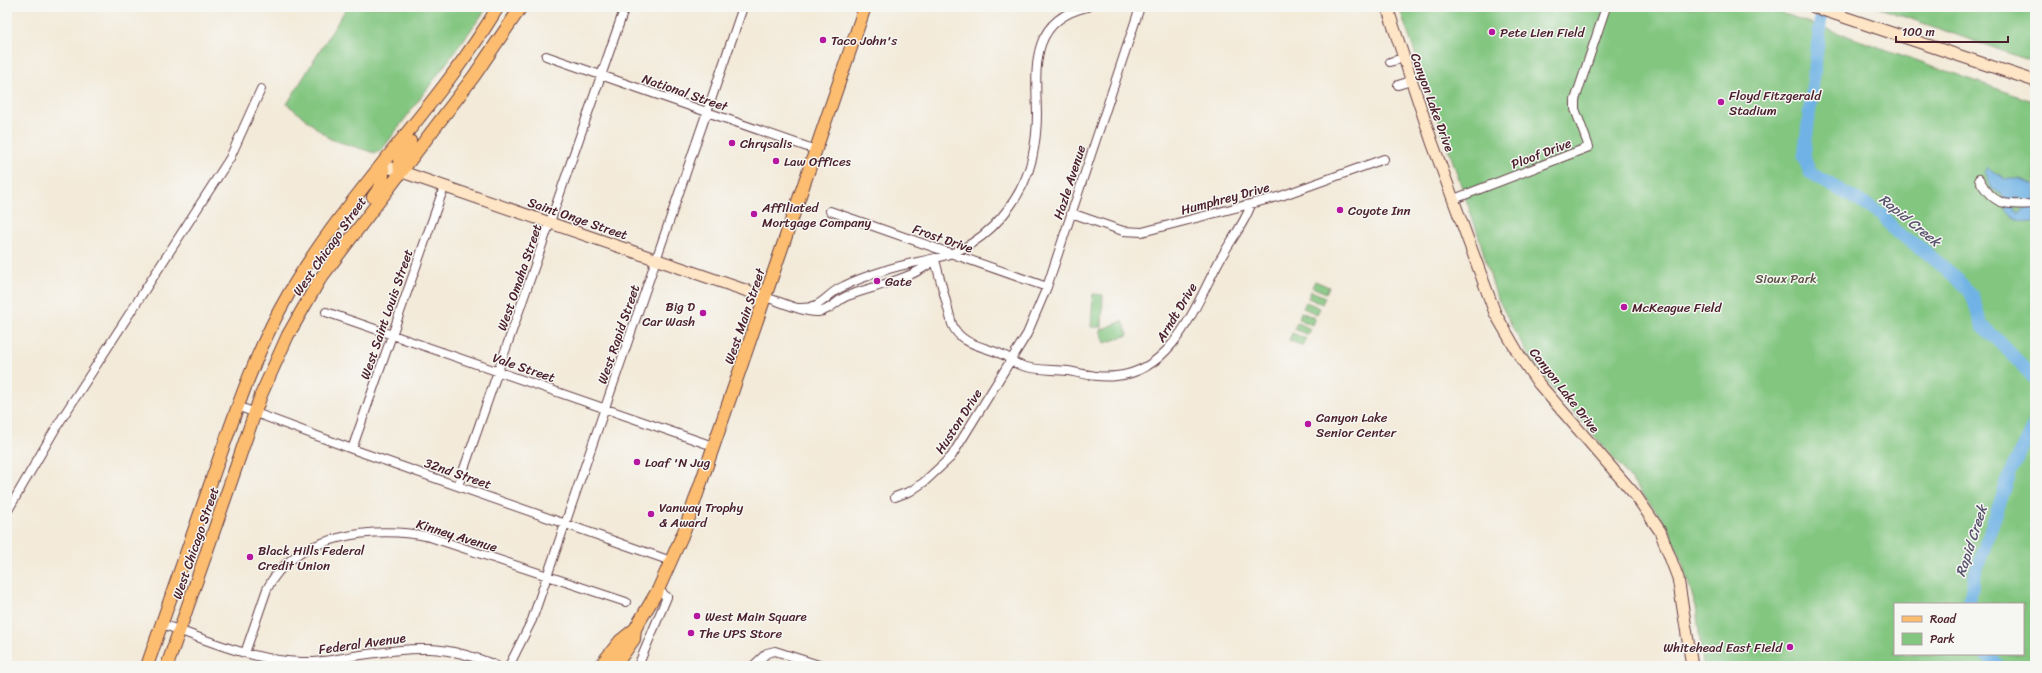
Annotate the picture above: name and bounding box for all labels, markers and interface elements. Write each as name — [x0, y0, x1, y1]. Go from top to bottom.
scale bar — [1896, 18, 2008, 44]
place label: Pete Lien Field — [1500, 21, 1586, 44]
text: 100 m — [1902, 21, 1935, 43]
marker: Pete Lien Field — [1487, 27, 1497, 37]
place label: Taco John's — [831, 29, 898, 52]
marker: Taco John's — [818, 35, 828, 45]
street label: Canyon Lake Drive — [1404, 49, 1461, 155]
street label: National Street — [639, 67, 731, 118]
place label: Floyd Fitzgerald Stadium — [1729, 84, 1822, 122]
marker: Floyd Fitzgerald Stadium — [1716, 97, 1726, 107]
street label: Ploof Drive — [1508, 131, 1575, 176]
place label: Chrysalis — [740, 132, 793, 155]
marker: Chrysalis — [727, 138, 737, 148]
street label: Hazle Avenue — [1047, 142, 1092, 222]
place label: Law Offices — [784, 150, 852, 173]
marker: Law Offices — [771, 156, 781, 166]
street label: Humphrey Drive — [1178, 175, 1273, 221]
water label: Rapid Creek — [1873, 187, 1947, 254]
street label: West Chicago Street — [286, 191, 373, 301]
street label: Saint Onge Street — [525, 191, 631, 246]
place label: Affiliated Mortgage Company — [761, 196, 872, 234]
place label: Coyote Inn — [1348, 199, 1411, 222]
marker: Coyote Inn — [1335, 205, 1345, 215]
marker: Affiliated Mortgage Company — [749, 209, 759, 219]
street label: Frost Drive — [909, 217, 976, 260]
street label: West Omaha Street — [490, 220, 549, 334]
street label: West Saint Louis Street — [353, 246, 420, 382]
street label: West Main Street — [717, 264, 772, 367]
park label: Sioux Park — [1755, 267, 1817, 290]
place label: Gate — [885, 270, 912, 293]
marker: Gate — [872, 276, 882, 286]
street label: Arndt Drive — [1149, 278, 1203, 347]
street label: West Rapid Street — [591, 281, 646, 387]
place label: Big D Car Wash — [642, 295, 695, 333]
place label: McKeague Field — [1632, 296, 1722, 319]
marker: McKeague Field — [1619, 302, 1629, 312]
marker: Big D Car Wash — [698, 308, 708, 318]
street label: Canyon Lake Drive — [1524, 342, 1606, 438]
street label: Vale Street — [489, 346, 559, 389]
street label: Huston Drive — [929, 384, 988, 459]
place label: Canyon Lake Senior Center — [1316, 406, 1397, 444]
marker: Canyon Lake Senior Center — [1303, 419, 1313, 429]
street label: 32nd Street — [421, 451, 495, 496]
place label: Loaf 'N Jug — [645, 451, 711, 474]
marker: Loaf 'N Jug — [632, 457, 642, 467]
street label: West Chicago Street — [166, 484, 226, 602]
place label: Vanway Trophy & Award — [659, 496, 743, 534]
water label: Rapid Creek — [1948, 501, 1995, 580]
marker: Vanway Trophy & Award — [646, 509, 656, 519]
street label: Kinney Avenue — [413, 512, 501, 559]
place label: Black Hills Federal Credit Union — [258, 539, 365, 577]
marker: Black Hills Federal Credit Union — [245, 552, 255, 562]
legend — [1894, 603, 2024, 655]
place label: West Main Square — [705, 605, 807, 628]
text: Road — [1930, 608, 1957, 630]
marker: West Main Square — [692, 611, 702, 621]
place label: The UPS Store — [699, 622, 782, 645]
street label: Federal Avenue — [317, 626, 407, 661]
marker: The UPS Store — [686, 628, 696, 638]
text: Park — [1930, 628, 1955, 650]
place label: Whitehead East Field — [1663, 636, 1783, 659]
marker: Whitehead East Field — [1785, 642, 1795, 652]

